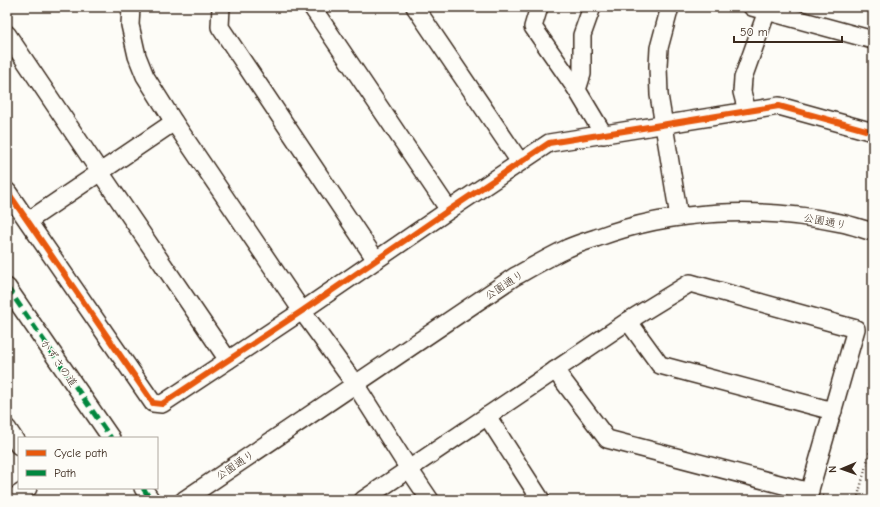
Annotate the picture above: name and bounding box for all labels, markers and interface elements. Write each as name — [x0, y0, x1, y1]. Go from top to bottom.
scale bar — [734, 18, 842, 44]
text: 50 m — [740, 25, 768, 39]
street label: 公園通り — [802, 211, 848, 232]
street label: 公園通り — [482, 268, 526, 303]
street label: かずさの道 — [37, 337, 80, 390]
legend — [18, 437, 158, 489]
text: Cycle path — [54, 446, 107, 460]
street label: 公園通り — [213, 448, 257, 483]
north arrow — [822, 449, 862, 489]
text: Path — [54, 466, 76, 480]
text: N — [826, 466, 839, 473]

